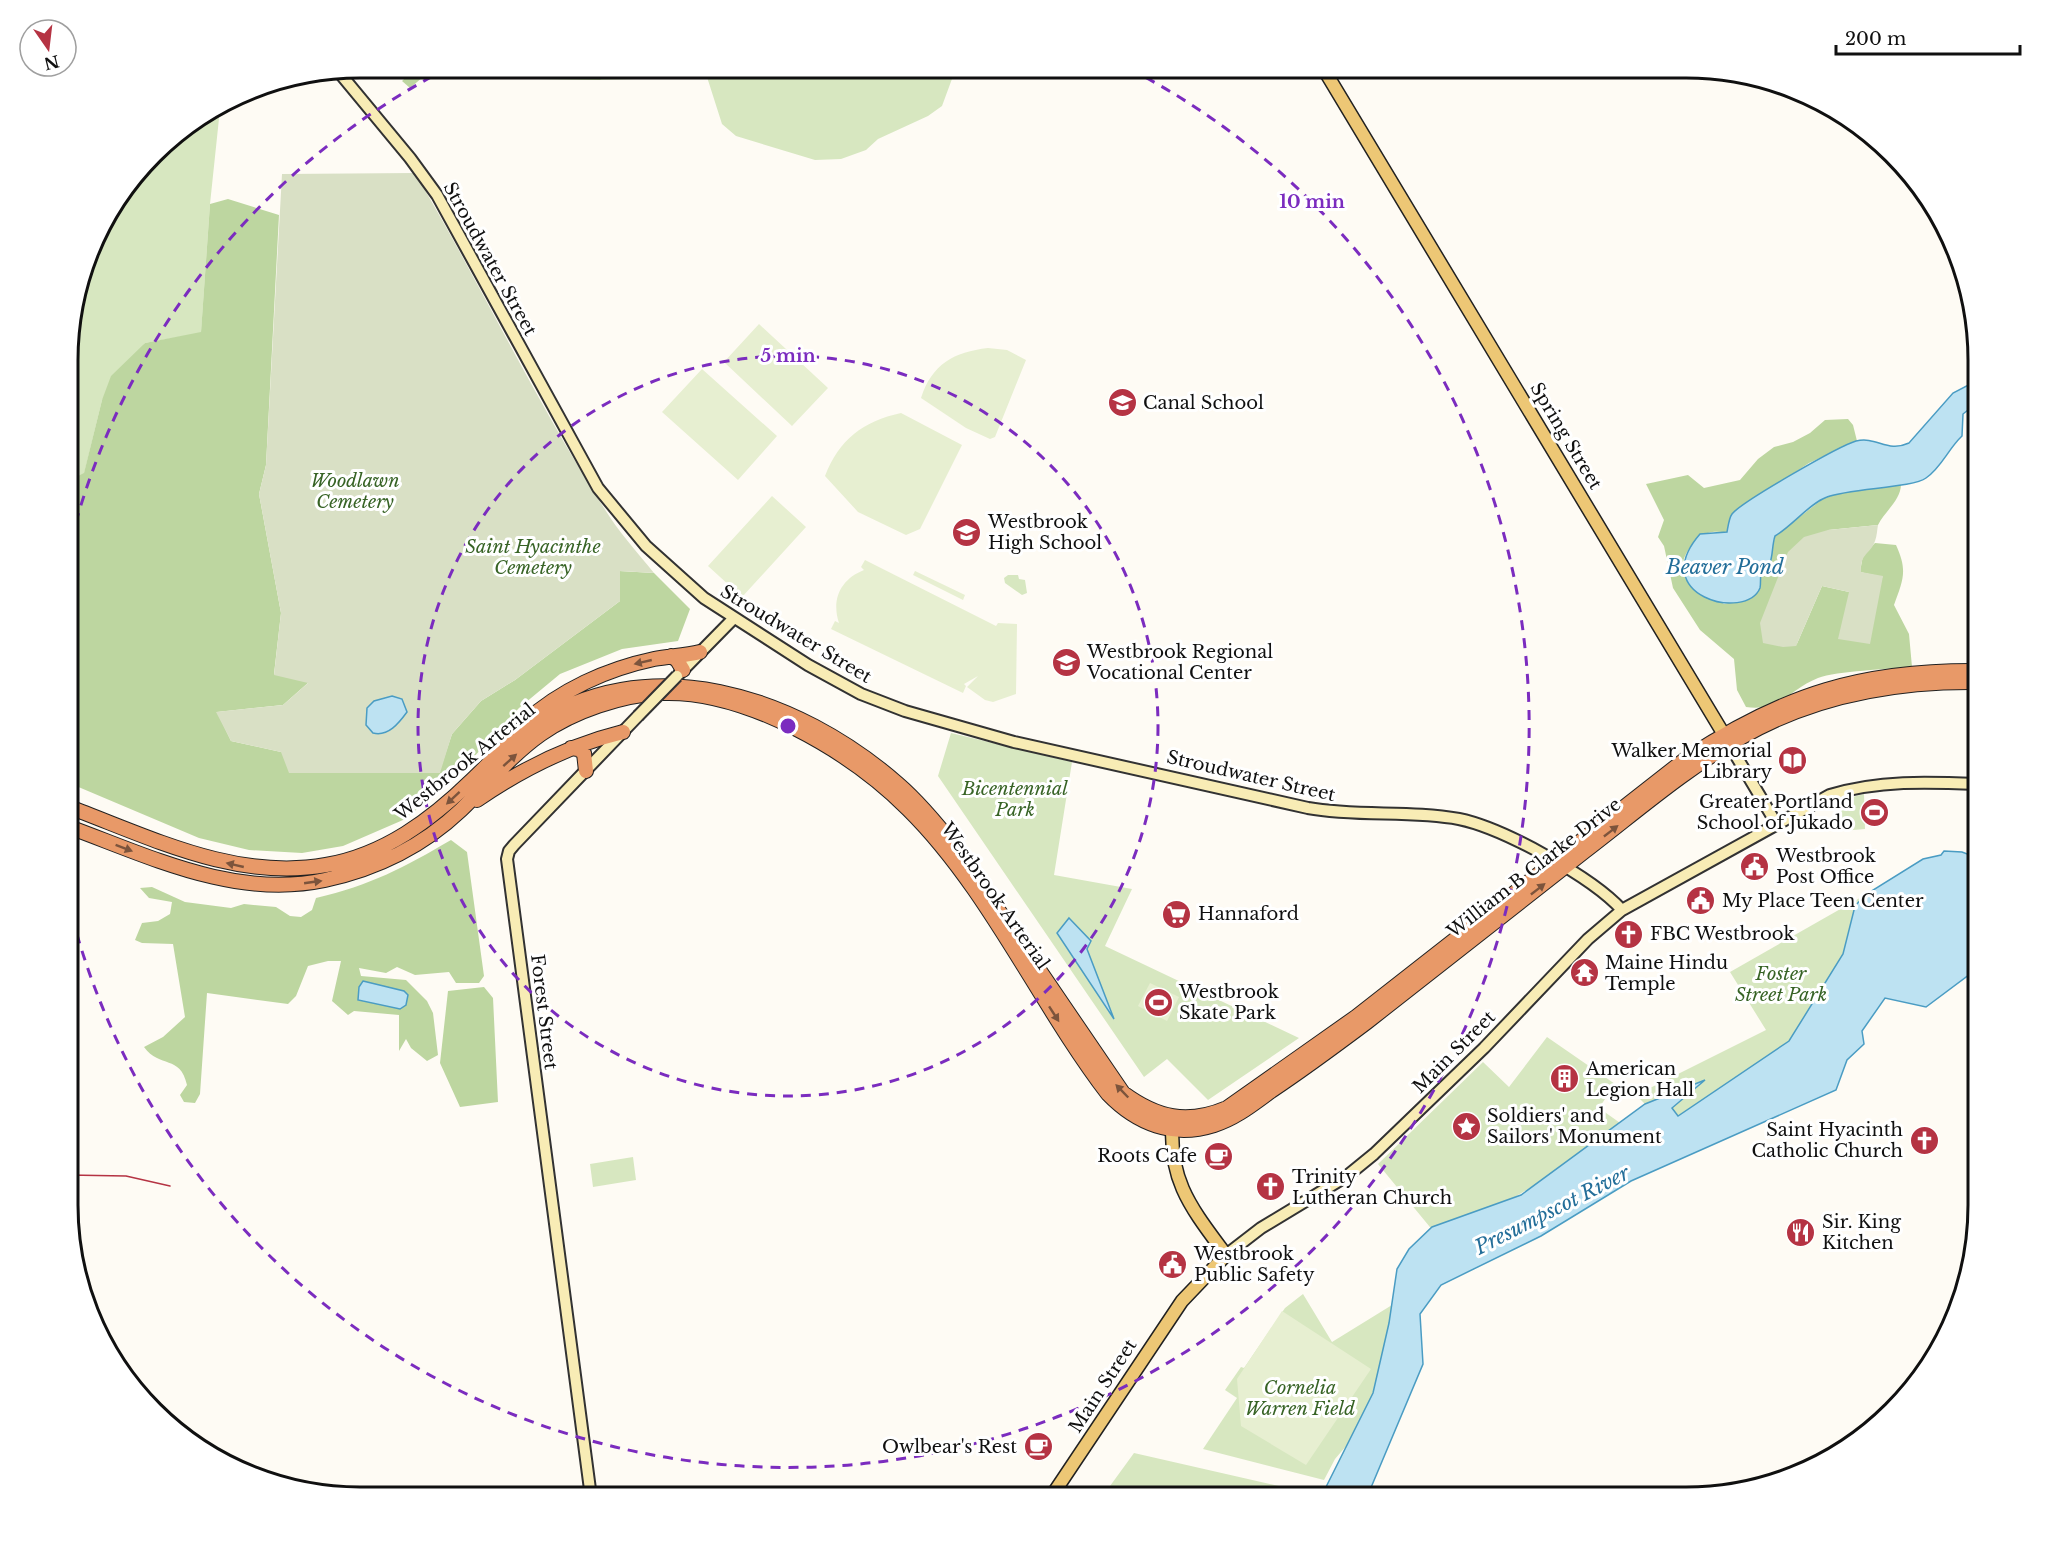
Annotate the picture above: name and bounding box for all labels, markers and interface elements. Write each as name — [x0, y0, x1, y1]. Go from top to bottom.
north arrow — [18, 18, 78, 78]
scale bar — [1836, 18, 2020, 56]
text: 200 m — [1845, 28, 1906, 50]
text: N — [42, 51, 61, 74]
street label: Stroudwater Street — [439, 178, 541, 340]
text: 10 min — [1279, 191, 1345, 213]
text: 5 min — [761, 345, 816, 367]
street label: Spring Street — [1525, 379, 1607, 494]
school or university icon: Canal School — [1106, 387, 1138, 419]
place label: Canal School — [1143, 392, 1264, 414]
park label: Woodlawn Cemetery — [311, 470, 399, 513]
place label: Westbrook High School — [987, 511, 1102, 554]
school or university icon: Westbrook High School — [951, 516, 983, 548]
park label: Saint Hyacinthe Cemetery — [465, 536, 601, 579]
water label: Beaver Pond — [1665, 555, 1784, 579]
street label: Stroudwater Street — [717, 580, 876, 688]
place label: Westbrook Regional Vocational Center — [1086, 641, 1273, 684]
school or university icon: Westbrook Regional Vocational Center — [1050, 646, 1082, 678]
one-way arrow — [633, 658, 652, 667]
street label: Westbrook Arterial — [390, 699, 540, 826]
centre of rings — [778, 716, 798, 736]
place label: Walker Memorial Library — [1610, 740, 1772, 783]
library icon: Walker Memorial Library — [1777, 745, 1809, 777]
street label: Stroudwater Street — [1165, 746, 1338, 806]
one-way arrow — [502, 754, 517, 767]
park label: Bicentennial Park — [961, 778, 1068, 821]
one-way arrow — [445, 791, 460, 805]
place label: Greater Portland School of Jukado — [1697, 791, 1853, 834]
street label: William B Clarke Drive — [1442, 793, 1625, 943]
sports icon: Greater Portland School of Jukado — [1858, 796, 1890, 828]
street label: Westbrook Arterial — [935, 818, 1054, 974]
one-way arrow — [1603, 826, 1618, 838]
one-way arrow — [115, 843, 133, 853]
place label: Westbrook Post Office — [1775, 845, 1876, 888]
public building icon: Westbrook Post Office — [1739, 850, 1771, 882]
one-way arrow — [226, 859, 244, 869]
one-way arrow — [304, 877, 323, 886]
one-way arrow — [1530, 883, 1545, 895]
public building icon: My Place Teen Center — [1685, 885, 1717, 917]
place label: My Place Teen Center — [1722, 890, 1924, 912]
supermarket icon: Hannaford — [1161, 898, 1193, 930]
place label: Hannaford — [1198, 903, 1299, 925]
church icon: FBC Westbrook — [1613, 918, 1645, 950]
place label: FBC Westbrook — [1650, 923, 1795, 945]
place label: Maine Hindu Temple — [1605, 952, 1728, 995]
street label: Forest Street — [526, 953, 562, 1071]
temple icon: Maine Hindu Temple — [1568, 957, 1600, 989]
park label: Foster Street Park — [1735, 963, 1827, 1006]
place label: Westbrook Skate Park — [1178, 981, 1279, 1024]
sports icon: Westbrook Skate Park — [1142, 986, 1174, 1018]
one-way arrow — [1048, 1005, 1059, 1022]
street label: Main Street — [1408, 1006, 1500, 1098]
place label: American Legion Hall — [1585, 1058, 1694, 1101]
building icon: American Legion Hall — [1549, 1063, 1581, 1095]
one-way arrow — [1116, 1084, 1130, 1098]
place label: Soldiers' and Sailors' Monument — [1487, 1105, 1662, 1148]
place icon: Soldiers' and Sailors' Monument — [1450, 1110, 1482, 1142]
place label: Saint Hyacinth Catholic Church — [1752, 1119, 1903, 1162]
church icon: Saint Hyacinth Catholic Church — [1908, 1124, 1940, 1156]
cafe icon: Roots Cafe — [1202, 1140, 1234, 1172]
place label: Roots Cafe — [1097, 1145, 1197, 1167]
water label: Presumpscot River — [1470, 1160, 1634, 1260]
place label: Trinity Lutheran Church — [1292, 1166, 1452, 1209]
church icon: Trinity Lutheran Church — [1255, 1171, 1287, 1203]
place label: Sir. King Kitchen — [1822, 1211, 1901, 1254]
restaurant icon: Sir. King Kitchen — [1785, 1216, 1817, 1248]
place label: Westbrook Public Safety — [1193, 1243, 1315, 1286]
public building icon: Westbrook Public Safety — [1157, 1248, 1189, 1280]
street label: Main Street — [1065, 1335, 1142, 1437]
park label: Cornelia Warren Field — [1245, 1377, 1355, 1420]
cafe icon: Owlbear's Rest — [1022, 1431, 1054, 1463]
place label: Owlbear's Rest — [882, 1436, 1017, 1458]

